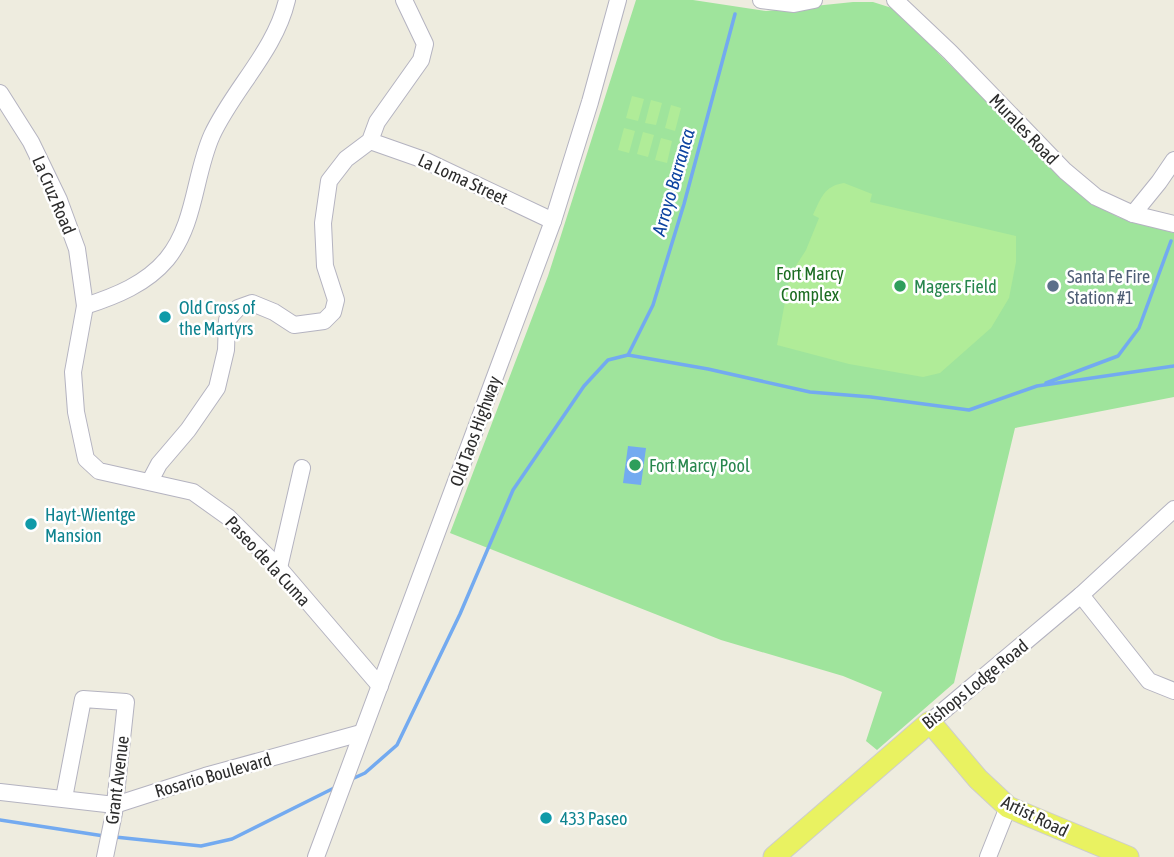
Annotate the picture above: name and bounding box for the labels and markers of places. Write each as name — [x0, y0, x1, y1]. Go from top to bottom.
place label: Santa Fe Fire Station #1 — [1067, 266, 1150, 308]
place label: Magers Field — [914, 276, 997, 297]
marker: Magers Field — [892, 278, 908, 294]
marker: Santa Fe Fire Station #1 — [1045, 278, 1061, 294]
place label: Old Cross of the Martyrs — [179, 297, 256, 339]
marker: Old Cross of the Martyrs — [157, 309, 173, 325]
place label: Fort Marcy Pool — [649, 455, 750, 476]
marker: Fort Marcy Pool — [627, 457, 643, 473]
place label: Hayt-Wientge Mansion — [45, 504, 136, 546]
marker: Hayt-Wientge Mansion — [23, 516, 39, 532]
place label: 433 Paseo — [560, 808, 628, 829]
marker: 433 Paseo — [538, 810, 554, 826]

